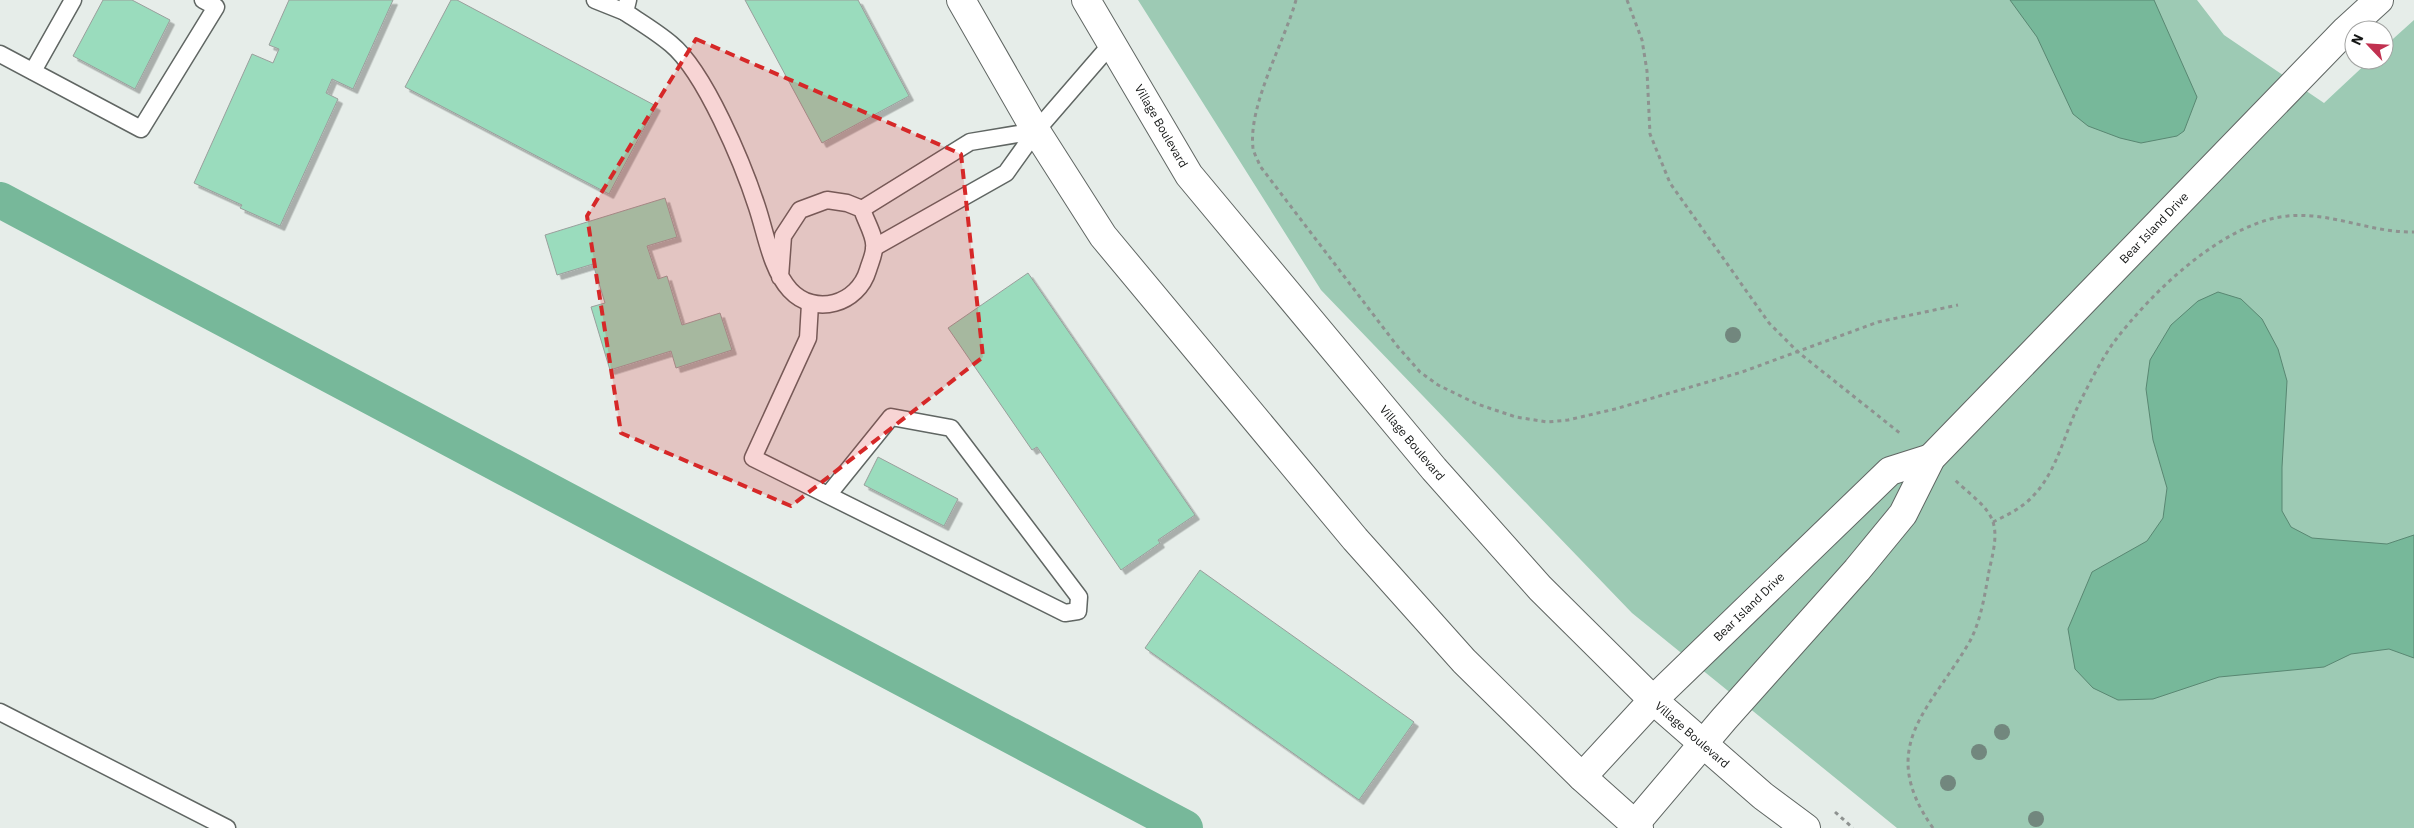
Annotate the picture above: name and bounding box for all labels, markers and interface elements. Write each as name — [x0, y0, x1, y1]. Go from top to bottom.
north arrow — [2344, 20, 2394, 70]
text: N — [2347, 31, 2368, 48]
street label: Village Boulevard — [1132, 82, 1191, 170]
street label: Bear Island Drive — [2116, 189, 2192, 266]
street label: Village Boulevard — [1377, 402, 1448, 483]
street label: Bear Island Drive — [1710, 569, 1788, 644]
street label: Village Boulevard — [1652, 698, 1733, 771]

